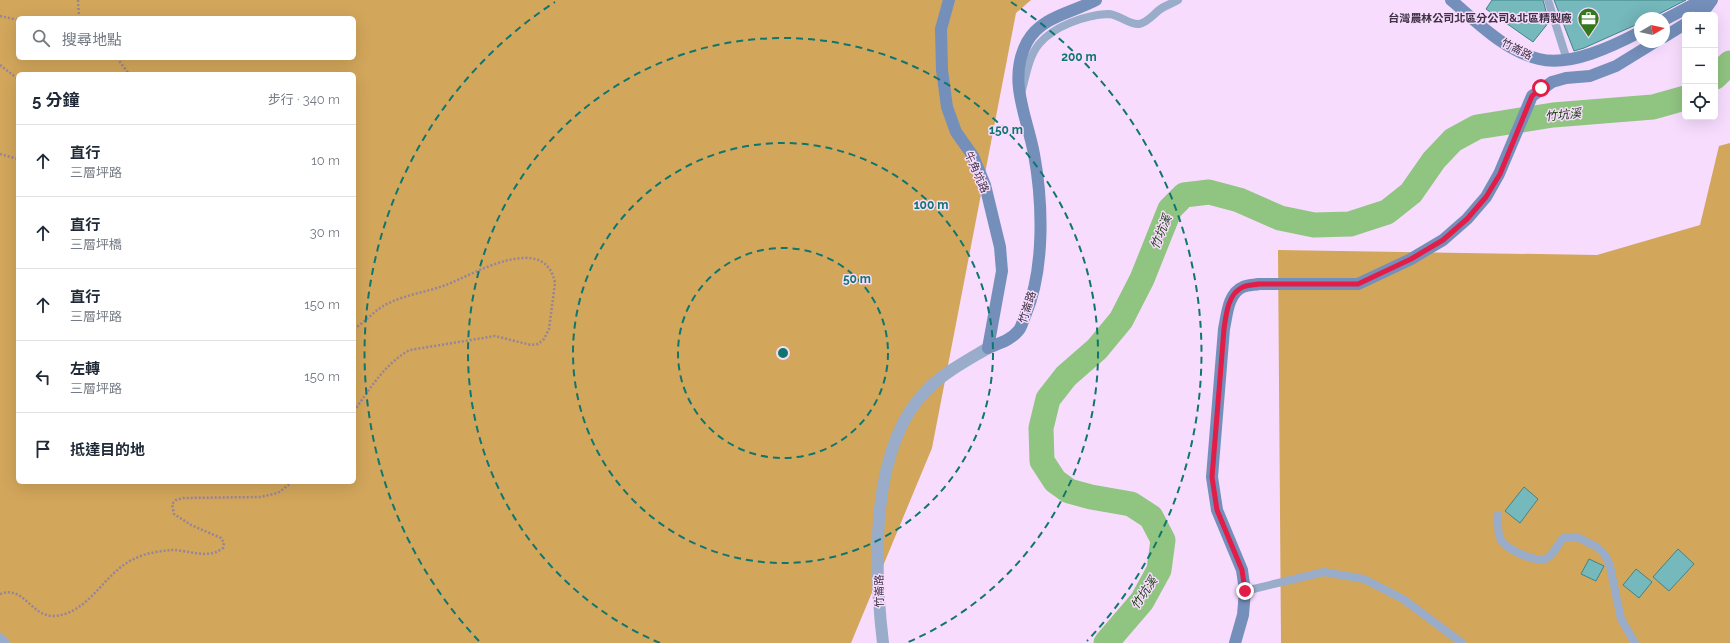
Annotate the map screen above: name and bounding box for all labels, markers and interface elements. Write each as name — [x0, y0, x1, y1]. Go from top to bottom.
office icon: 台灣農林公司北區分公司&北區精製廠 — [1575, 5, 1601, 38]
place label: 台灣農林公司北區分公司&北區精製廠 — [1388, 12, 1572, 25]
north arrow — [1634, 12, 1670, 48]
map controls — [1682, 12, 1718, 120]
button: + — [1682, 12, 1718, 48]
search box — [16, 16, 356, 60]
icon: search — [30, 27, 52, 49]
text: 搜尋地點 — [62, 31, 122, 49]
street label: 竹崙路 — [1499, 36, 1534, 63]
button: − — [1682, 48, 1718, 84]
text: 200 m — [1061, 50, 1097, 64]
route start — [1532, 79, 1550, 97]
button: locate — [1682, 84, 1718, 120]
text: 5 分鐘 — [32, 90, 80, 110]
text: 步行 · 340 m — [268, 92, 340, 107]
water label: 竹坑溪 — [1544, 106, 1584, 124]
text: 150 m — [989, 123, 1023, 137]
text: 直行 — [70, 144, 100, 162]
street label: 牛角坑路 — [962, 149, 991, 195]
icon: ahead — [32, 150, 54, 172]
text: 10 m — [311, 153, 340, 168]
text: 三層坪路 — [70, 165, 122, 180]
text: 100 m — [914, 198, 948, 212]
water label: 竹坑溪 — [1148, 211, 1175, 251]
text: 直行 — [70, 216, 100, 234]
icon: ahead — [32, 222, 54, 244]
text: 30 m — [310, 225, 340, 240]
text: 三層坪橋 — [70, 237, 122, 252]
text: 50 m — [843, 272, 871, 286]
text: 直行 — [70, 288, 100, 306]
street label: 竹崙路 — [1016, 289, 1039, 325]
icon: ahead — [32, 294, 54, 316]
text: 150 m — [304, 297, 340, 312]
text: 三層坪路 — [70, 309, 122, 324]
centre of rings — [776, 346, 790, 360]
text: 左轉 — [70, 360, 100, 378]
icon: left — [32, 366, 54, 388]
text: 150 m — [304, 369, 340, 384]
text: 三層坪路 — [70, 381, 122, 396]
icon: arrive — [32, 438, 54, 460]
text: 抵達目的地 — [70, 441, 145, 459]
water label: 竹坑溪 — [1128, 573, 1161, 612]
street label: 竹崙路 — [873, 574, 886, 608]
route end — [1236, 582, 1254, 600]

